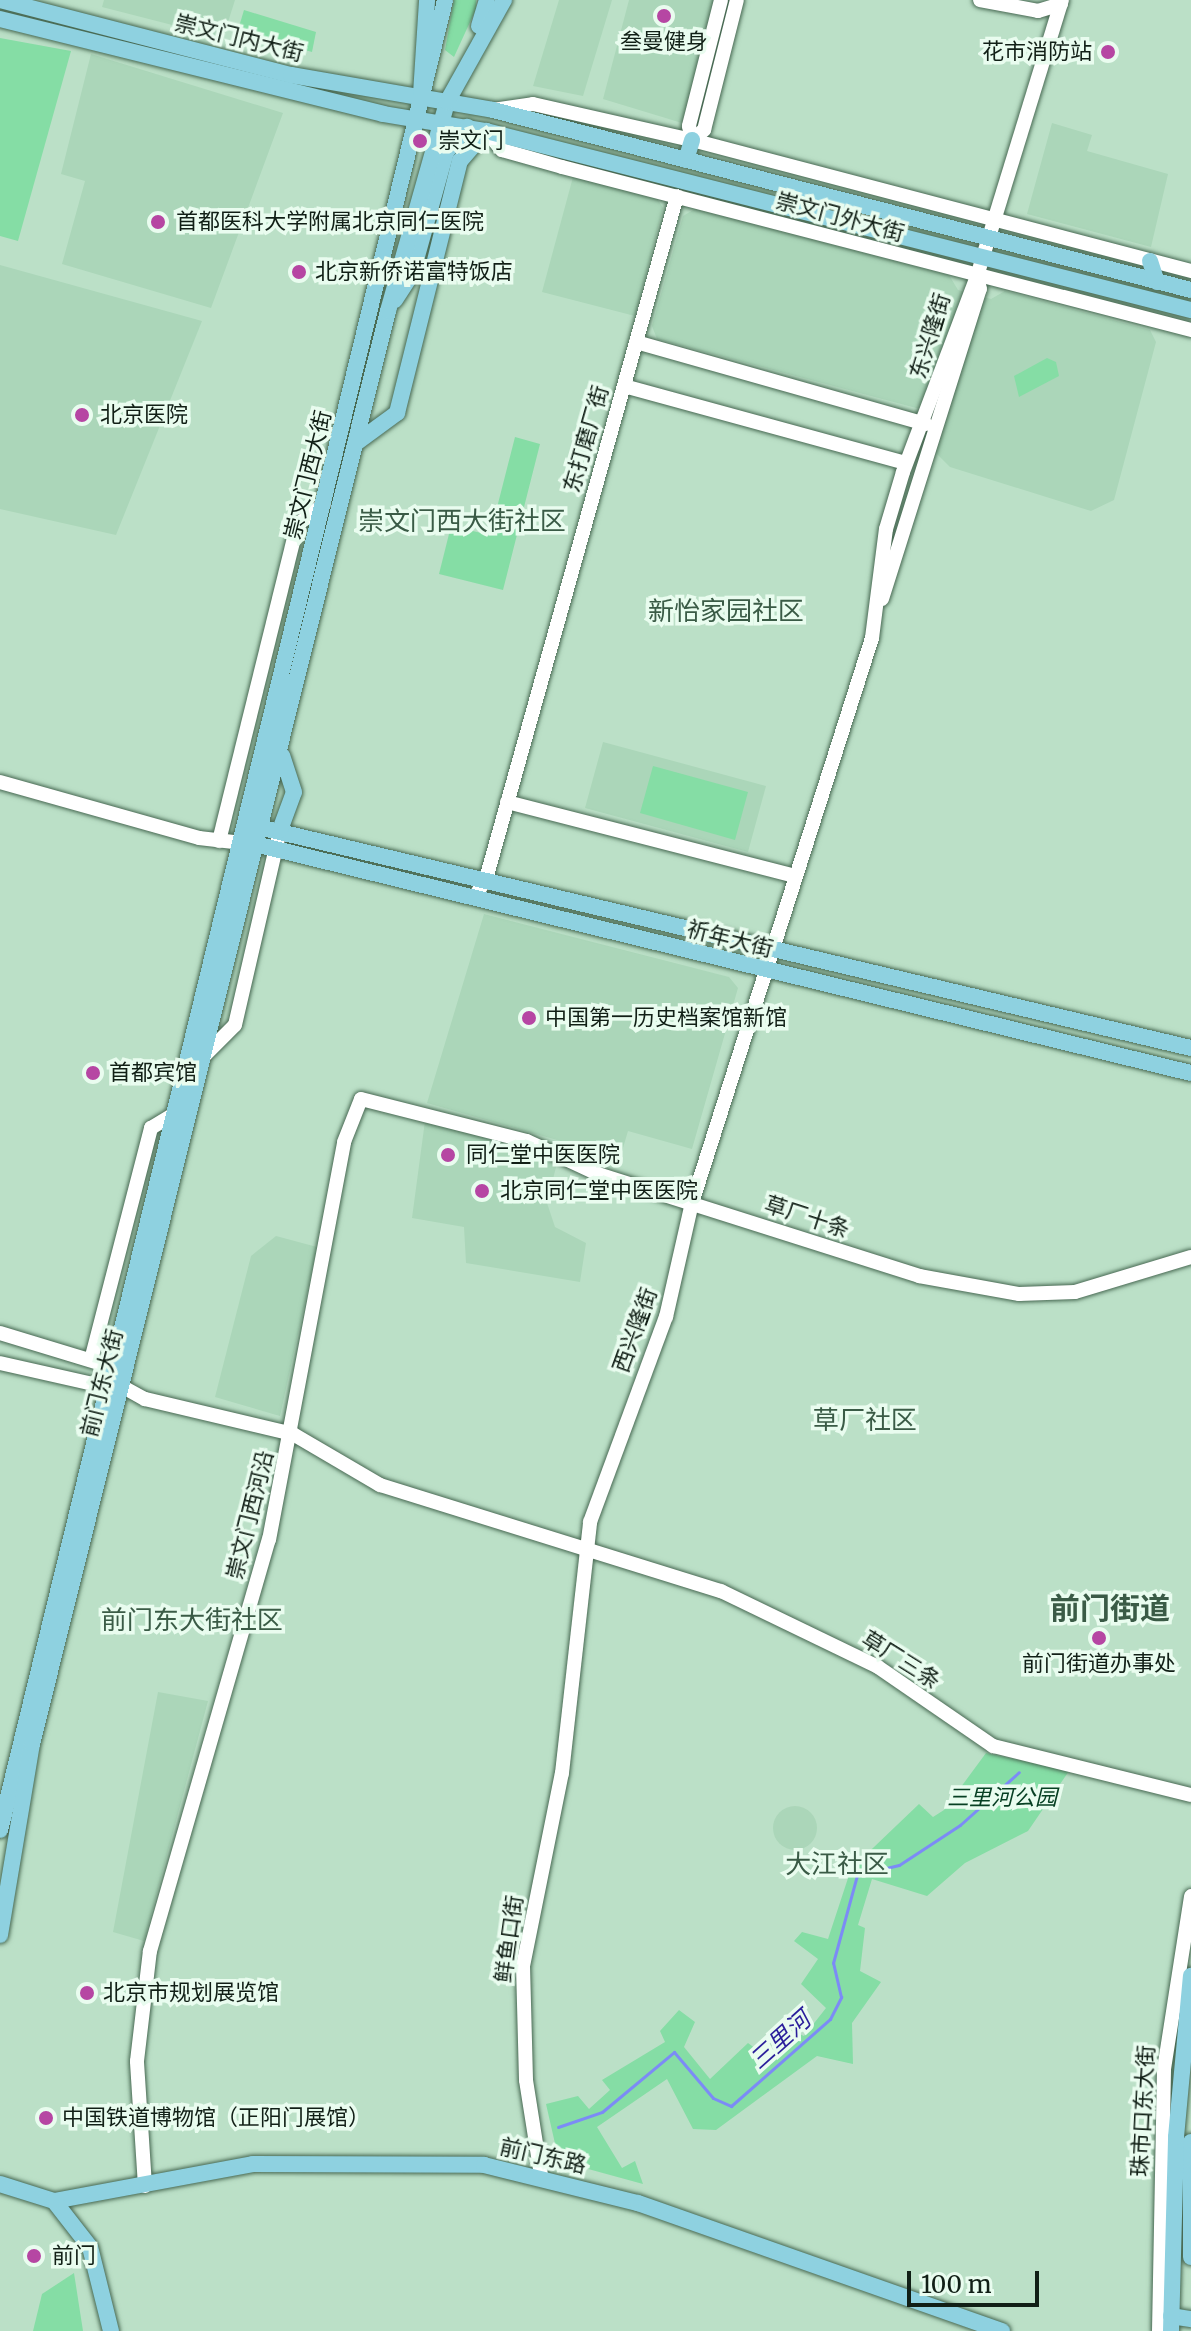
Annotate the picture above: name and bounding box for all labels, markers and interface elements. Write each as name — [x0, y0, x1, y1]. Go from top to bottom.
marker: 叁曼健身 — [655, 7, 673, 25]
street label: 崇文门内大街 — [172, 9, 306, 67]
place label: 叁曼健身 — [620, 29, 708, 55]
place label: 花市消防站 — [982, 39, 1092, 65]
marker: 花市消防站 — [1099, 43, 1117, 61]
place label: 崇文门 — [438, 128, 504, 154]
marker: 崇文门 — [409, 130, 431, 152]
street label: 崇文门外大街 — [773, 187, 907, 247]
place label: 首都医科大学附属北京同仁医院 — [176, 209, 484, 235]
marker: 首都医科大学附属北京同仁医院 — [147, 211, 169, 233]
place label: 北京新侨诺富特饭店 — [315, 259, 513, 285]
marker: 北京新侨诺富特饭店 — [290, 263, 308, 281]
street label: 东兴隆街 — [905, 290, 955, 382]
street label: 东打磨厂街 — [558, 382, 614, 496]
place label: 北京医院 — [100, 402, 188, 428]
marker: 北京医院 — [71, 404, 93, 426]
street label: 崇文门西大街 — [279, 408, 337, 542]
district label: 崇文门西大街社区 — [358, 505, 566, 537]
district label: 新怡家园社区 — [648, 595, 804, 627]
street label: 祈年大街 — [684, 916, 776, 962]
place label: 中国第一历史档案馆新馆 — [545, 1005, 787, 1031]
marker: 中国第一历史档案馆新馆 — [520, 1009, 538, 1027]
place label: 首都宾馆 — [109, 1060, 197, 1086]
marker: 首都宾馆 — [84, 1064, 102, 1082]
place label: 同仁堂中医医院 — [466, 1142, 620, 1168]
marker: 同仁堂中医医院 — [437, 1144, 459, 1166]
place label: 北京同仁堂中医医院 — [500, 1178, 698, 1204]
marker: 北京同仁堂中医医院 — [471, 1180, 493, 1202]
street label: 草厂十条 — [761, 1191, 853, 1243]
street label: 西兴隆街 — [608, 1284, 662, 1376]
street label: 前门东大街 — [76, 1326, 128, 1440]
district label: 草厂社区 — [813, 1404, 917, 1436]
street label: 崇文门西河沿 — [221, 1448, 279, 1582]
district label: 前门街道 — [1050, 1590, 1170, 1626]
district label: 前门东大街社区 — [101, 1604, 283, 1636]
street label: 草厂三条 — [857, 1625, 945, 1695]
marker: 前门街道办事处 — [1090, 1629, 1108, 1647]
place label: 前门街道办事处 — [1022, 1651, 1176, 1677]
park label: 三里河公园 — [947, 1785, 1057, 1811]
district label: 大江社区 — [785, 1848, 889, 1880]
street label: 鲜鱼口街 — [490, 1894, 528, 1984]
place label: 北京市规划展览馆 — [103, 1980, 279, 2006]
marker: 北京市规划展览馆 — [78, 1984, 96, 2002]
water label: 三里河 — [744, 2005, 816, 2075]
street label: 珠市口东大街 — [1126, 2044, 1160, 2178]
place label: 中国铁道博物馆（正阳门展馆） — [62, 2105, 370, 2131]
marker: 中国铁道博物馆（正阳门展馆） — [37, 2109, 55, 2127]
street label: 前门东路 — [497, 2133, 589, 2179]
place label: 前门 — [52, 2243, 96, 2269]
marker: 前门 — [23, 2245, 45, 2267]
scale bar — [911, 2255, 1043, 2305]
text: 100 m — [921, 2269, 991, 2300]

